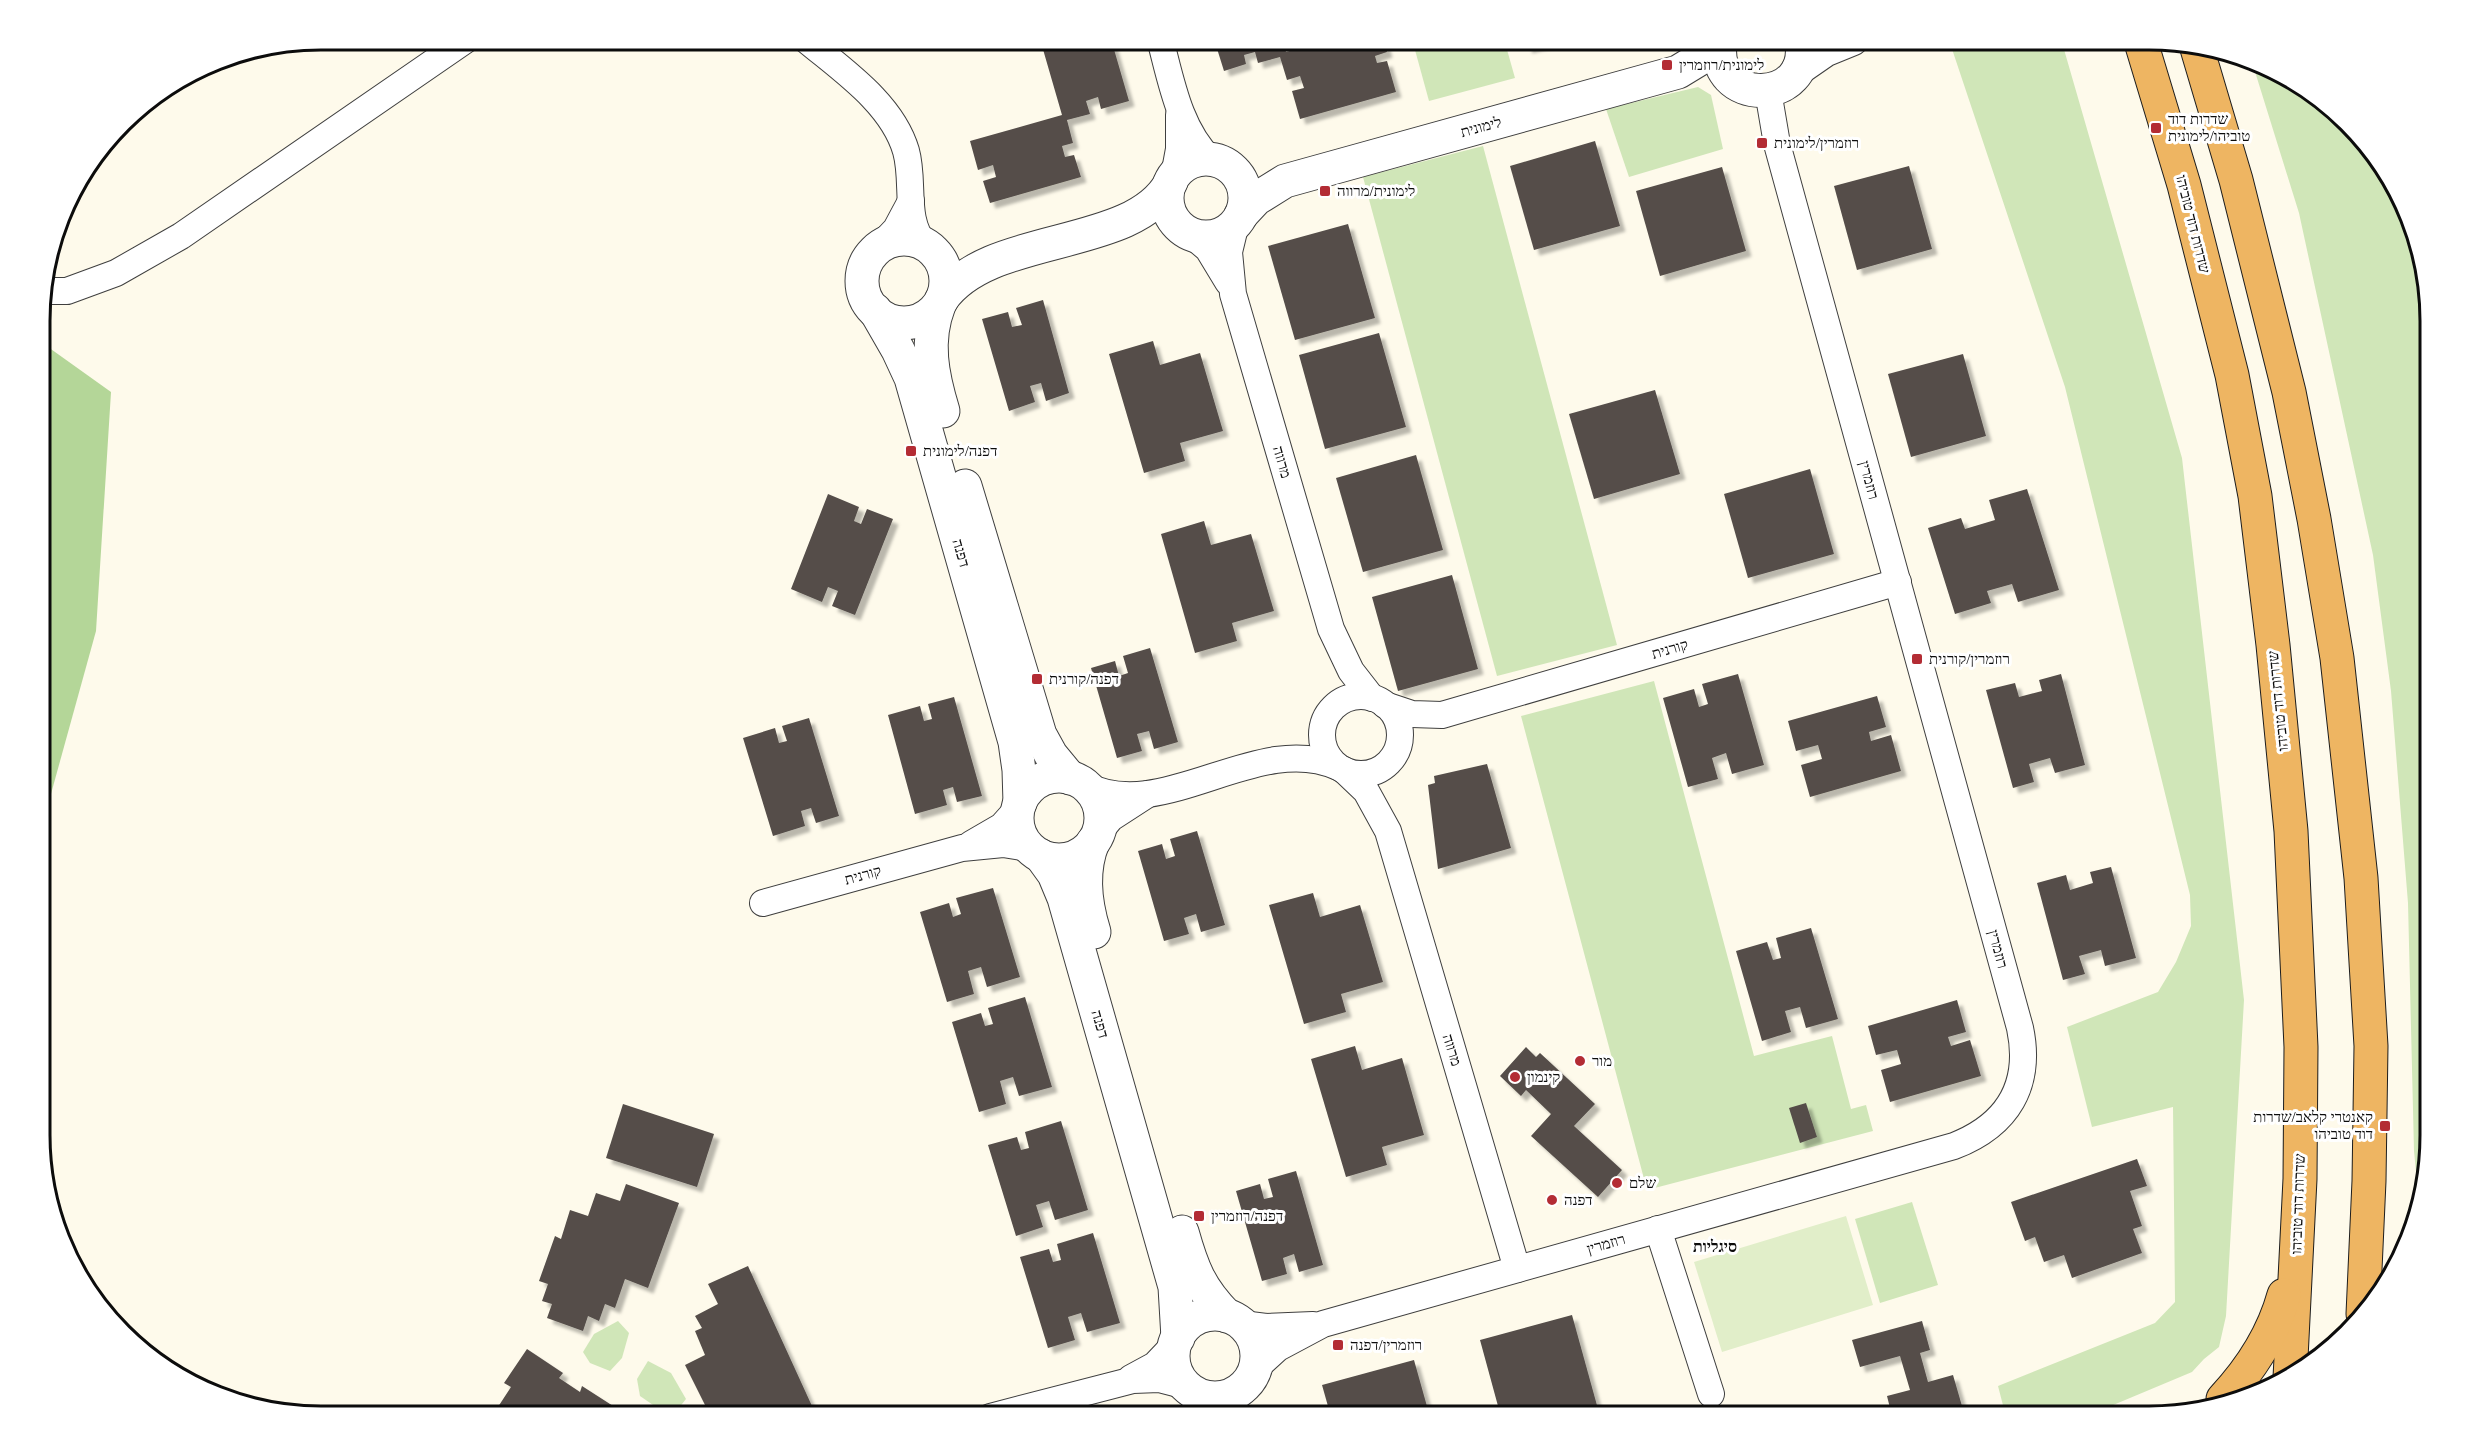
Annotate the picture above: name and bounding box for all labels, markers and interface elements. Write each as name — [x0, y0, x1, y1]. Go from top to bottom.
place label: לימונית/רוזמרין — [1679, 57, 1764, 73]
marker: לימונית/רוזמרין — [1660, 58, 1674, 72]
place label: שדרות דוד טוביהו/לימונית — [2168, 111, 2250, 144]
street label: לימונית — [1459, 114, 1503, 140]
marker: שדרות דוד טוביהו/לימונית — [2149, 121, 2163, 135]
place label: רוזמרין/לימונית — [1774, 135, 1859, 151]
marker: רוזמרין/לימונית — [1755, 136, 1769, 150]
street label: שדרות דוד טוביהו — [2173, 173, 2213, 275]
place label: לימונית/מרווה — [1337, 183, 1415, 199]
marker: לימונית/מרווה — [1318, 184, 1332, 198]
place label: דפנה/לימונית — [923, 443, 997, 459]
marker: דפנה/לימונית — [904, 444, 918, 458]
street label: מרווה — [1270, 444, 1294, 480]
street label: רוזמרין — [1856, 459, 1882, 501]
street label: דפנה — [949, 537, 973, 569]
street label: קורנית — [1650, 636, 1690, 662]
street label: שדרות דוד טוביהו — [2265, 650, 2291, 752]
place label: רוזמרין/קורנית — [1929, 651, 2010, 667]
marker: רוזמרין/קורנית — [1910, 652, 1924, 666]
place label: דפנה/קורנית — [1049, 671, 1119, 687]
marker: דפנה/קורנית — [1030, 672, 1044, 686]
street label: קורנית — [843, 862, 883, 888]
street label: רוזמרין — [1985, 928, 2011, 970]
street label: דפנה — [1088, 1008, 1112, 1040]
street label: מרווה — [1440, 1032, 1464, 1068]
place label: מור — [1592, 1053, 1612, 1069]
marker: מור — [1573, 1054, 1587, 1068]
place label: קינמון — [1527, 1069, 1560, 1085]
marker: קינמון — [1508, 1070, 1522, 1084]
place label: קאנטרי קלאב/שדרות דוד טוביהו — [2253, 1109, 2373, 1142]
marker: קאנטרי קלאב/שדרות דוד טוביהו — [2378, 1119, 2392, 1133]
street label: שדרות דוד טוביהו — [2288, 1153, 2308, 1254]
place label: שלם — [1629, 1175, 1656, 1191]
marker: שלם — [1610, 1176, 1624, 1190]
place label: דפנה — [1564, 1192, 1593, 1208]
marker: דפנה — [1545, 1193, 1559, 1207]
place label: דפנה/רוזמרין — [1211, 1208, 1283, 1224]
marker: דפנה/רוזמרין — [1192, 1209, 1206, 1223]
street label: רוזמרין — [1585, 1231, 1627, 1257]
district label: סיגליות — [1693, 1238, 1737, 1255]
place label: רוזמרין/דפנה — [1350, 1337, 1422, 1353]
marker: רוזמרין/דפנה — [1331, 1338, 1345, 1352]

